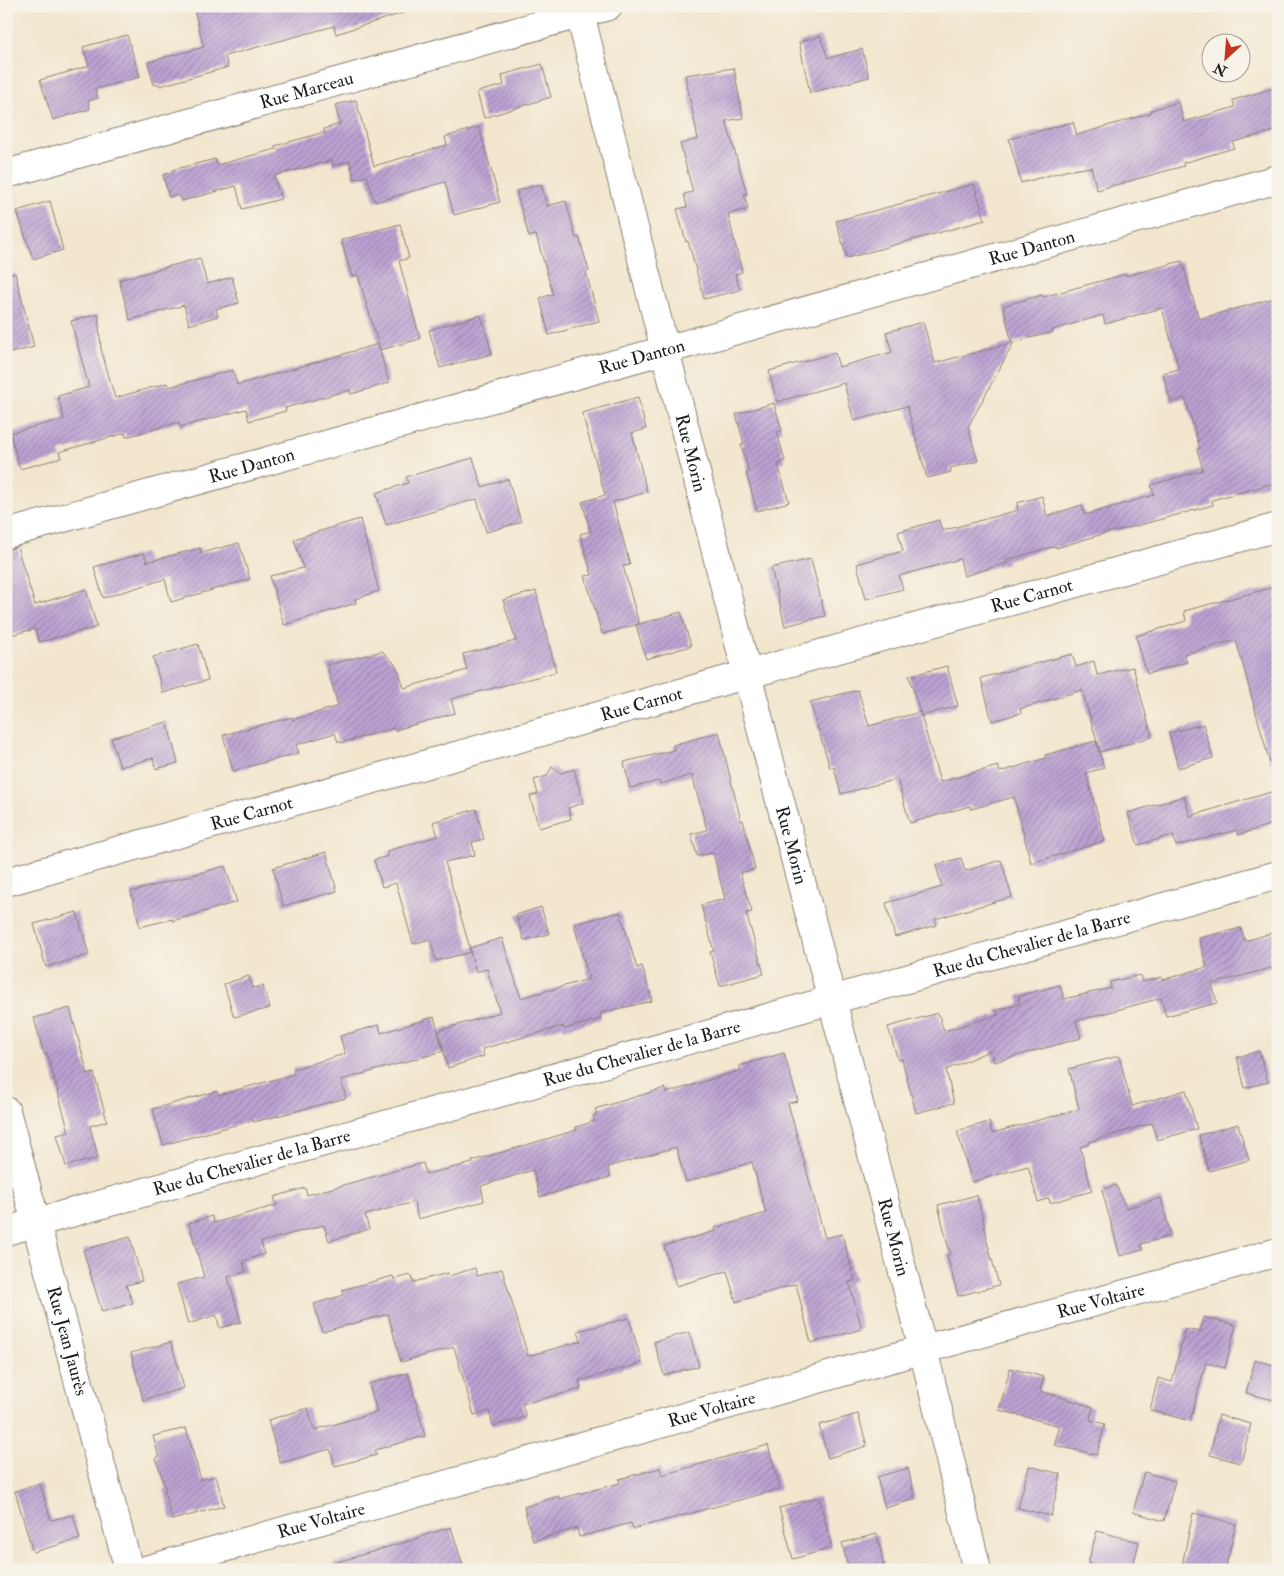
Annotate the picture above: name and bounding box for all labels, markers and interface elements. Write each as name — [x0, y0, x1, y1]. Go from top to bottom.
north arrow — [1202, 32, 1252, 82]
text: N — [1211, 59, 1231, 80]
street label: Rue Marceau — [257, 66, 356, 114]
street label: Rue Danton — [986, 225, 1077, 271]
street label: Rue Danton — [596, 334, 687, 380]
street label: Rue Morin — [670, 411, 712, 494]
street label: Rue Danton — [206, 442, 297, 488]
street label: Rue Carnot — [988, 573, 1076, 618]
street label: Rue Carnot — [598, 681, 685, 726]
street label: Rue Carnot — [208, 791, 295, 836]
street label: Rue Morin — [770, 804, 813, 887]
street label: Rue du Chevalier de la Barre — [930, 905, 1133, 983]
street label: Rue du Chevalier de la Barre — [540, 1014, 743, 1092]
street label: Rue du Chevalier de la Barre — [150, 1124, 353, 1201]
street label: Rue Morin — [873, 1196, 915, 1279]
street label: Rue Voltaire — [1054, 1278, 1148, 1324]
street label: Rue Jean Jaurès — [42, 1284, 93, 1398]
street label: Rue Voltaire — [665, 1386, 758, 1433]
street label: Rue Voltaire — [275, 1497, 368, 1544]

